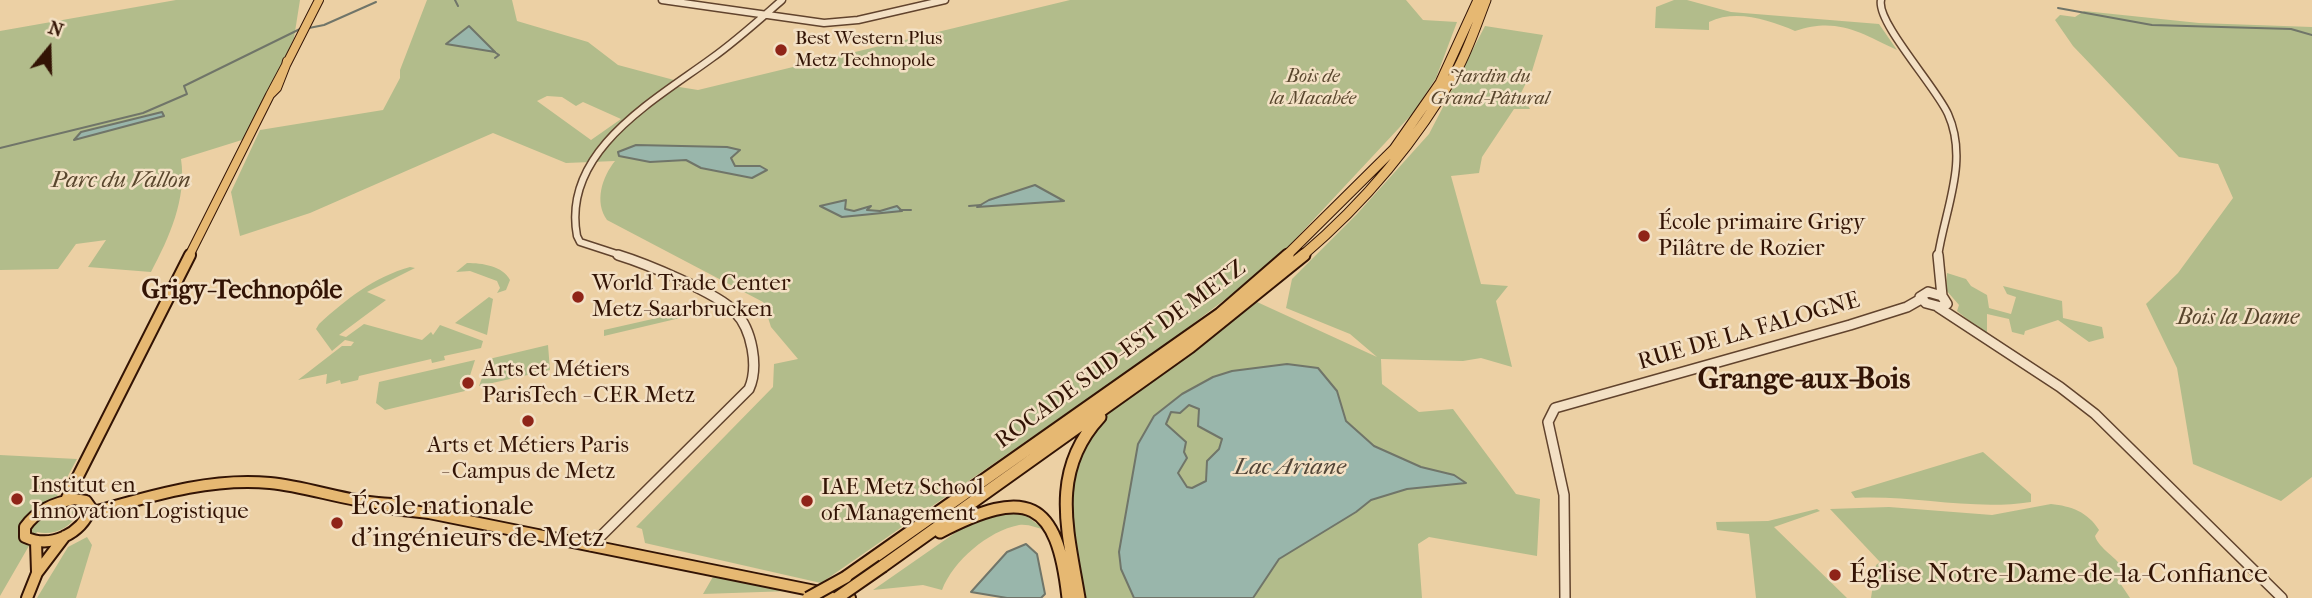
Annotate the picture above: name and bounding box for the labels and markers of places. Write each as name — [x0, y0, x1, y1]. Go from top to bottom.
place label: Best Western Plus Metz Technopole — [795, 28, 942, 72]
marker: Best Western Plus Metz Technopole — [773, 42, 789, 58]
place label: École primaire Grigy Pilâtre de Rozier — [1658, 209, 1865, 263]
marker: École primaire Grigy Pilâtre de Rozier — [1636, 228, 1652, 244]
place label: World Trade Center Metz-Saarbrucken — [592, 270, 790, 324]
marker: World Trade Center Metz-Saarbrucken — [570, 289, 586, 305]
place label: Arts et Métiers ParisTech - CER Metz — [482, 356, 695, 410]
marker: Arts et Métiers ParisTech - CER Metz — [460, 375, 476, 391]
marker: Arts et Métiers Paris - Campus de Metz — [520, 413, 536, 429]
place label: Arts et Métiers Paris - Campus de Metz — [427, 432, 629, 486]
place label: Institut en Innovation Logistique — [31, 472, 249, 526]
place label: IAE Metz School of Management — [821, 474, 984, 528]
place label: École nationale d'ingénieurs de Metz — [351, 490, 604, 556]
marker: Institut en Innovation Logistique — [9, 491, 25, 507]
marker: IAE Metz School of Management — [799, 493, 815, 509]
marker: École nationale d'ingénieurs de Metz — [329, 515, 345, 531]
place label: Église Notre-Dame-de-la-Confiance — [1849, 558, 2268, 592]
marker: Église Notre-Dame-de-la-Confiance — [1827, 567, 1843, 583]

